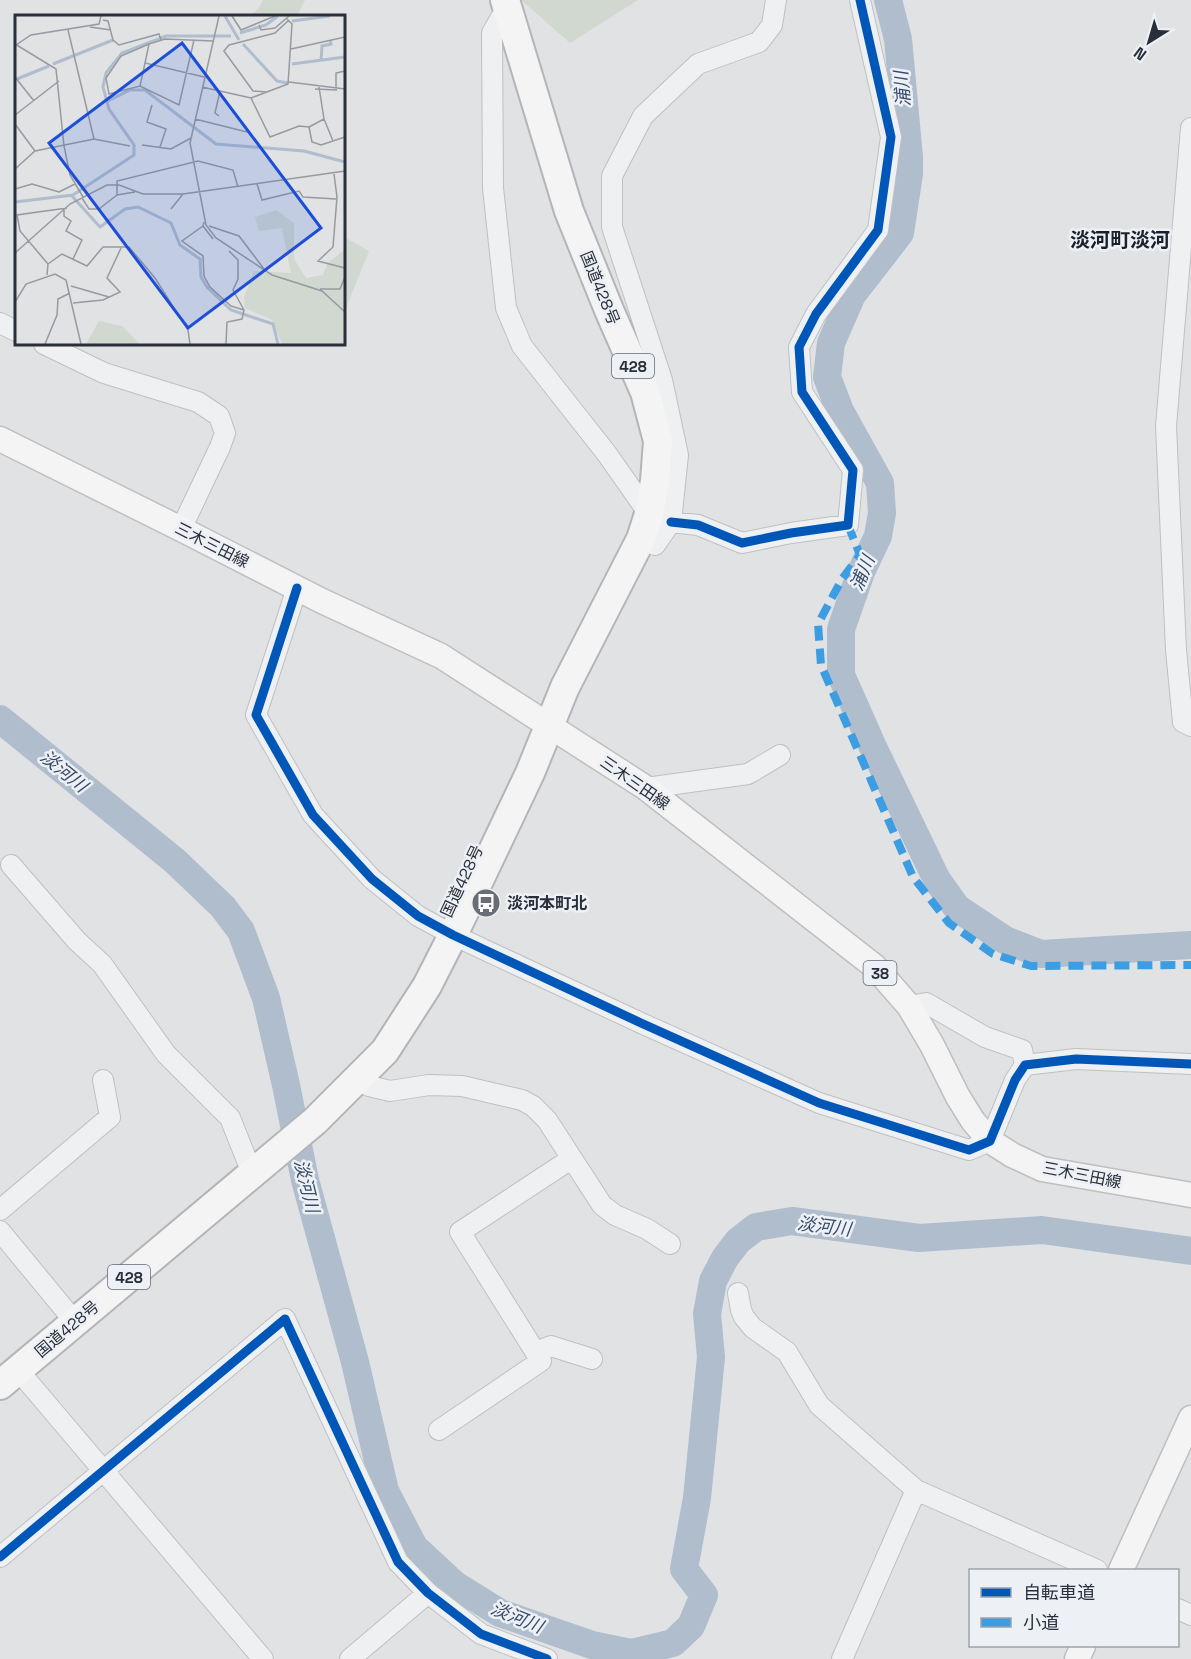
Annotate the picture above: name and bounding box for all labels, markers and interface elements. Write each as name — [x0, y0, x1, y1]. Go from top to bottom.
north arrow — [1119, 12, 1179, 72]
inset map — [15, 15, 345, 345]
text: N — [1130, 42, 1151, 65]
water label: 浦川 — [889, 68, 915, 108]
district label: 淡河町淡河 — [1070, 227, 1170, 253]
street label: 国道428号 — [576, 248, 624, 328]
road number: 428 — [612, 354, 654, 378]
street label: 三木三田線 — [172, 517, 252, 573]
water label: 浦川 — [845, 550, 880, 594]
water label: 淡河川 — [36, 745, 94, 798]
street label: 三木三田線 — [596, 751, 674, 815]
street label: 国道428号 — [436, 841, 488, 921]
bus stop icon: 淡河本町北 — [470, 887, 502, 919]
place label: 淡河本町北 — [507, 893, 587, 914]
road number: 38 — [864, 961, 896, 985]
water label: 淡河川 — [289, 1157, 325, 1217]
street label: 三木三田線 — [1041, 1157, 1123, 1193]
water label: 淡河川 — [796, 1211, 854, 1241]
road number: 428 — [108, 1265, 150, 1289]
street label: 国道428号 — [31, 1296, 103, 1362]
legend — [969, 1569, 1179, 1647]
text: 自転車道 — [1023, 1581, 1095, 1604]
water label: 淡河川 — [488, 1596, 548, 1639]
text: 小道 — [1023, 1611, 1059, 1634]

